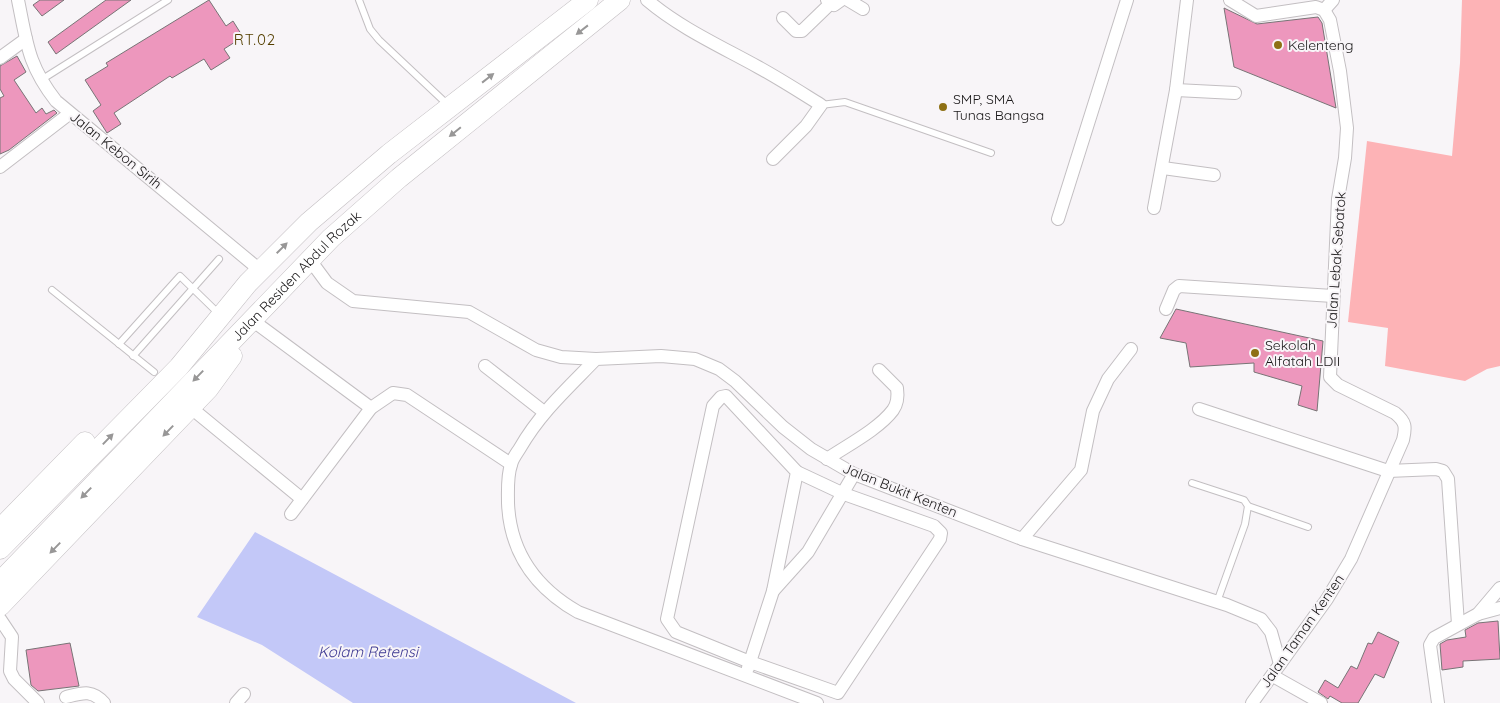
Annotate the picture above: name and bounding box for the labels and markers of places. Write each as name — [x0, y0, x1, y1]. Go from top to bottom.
place label: Kelenteng — [1288, 36, 1354, 54]
marker: Kelenteng — [1272, 39, 1284, 51]
place label: SMP, SMA Tunas Bangsa — [953, 90, 1044, 124]
marker: SMP, SMA Tunas Bangsa — [937, 101, 949, 113]
place label: Sekolah Alfatah LDII — [1265, 336, 1340, 370]
marker: Sekolah Alfatah LDII — [1249, 347, 1261, 359]

